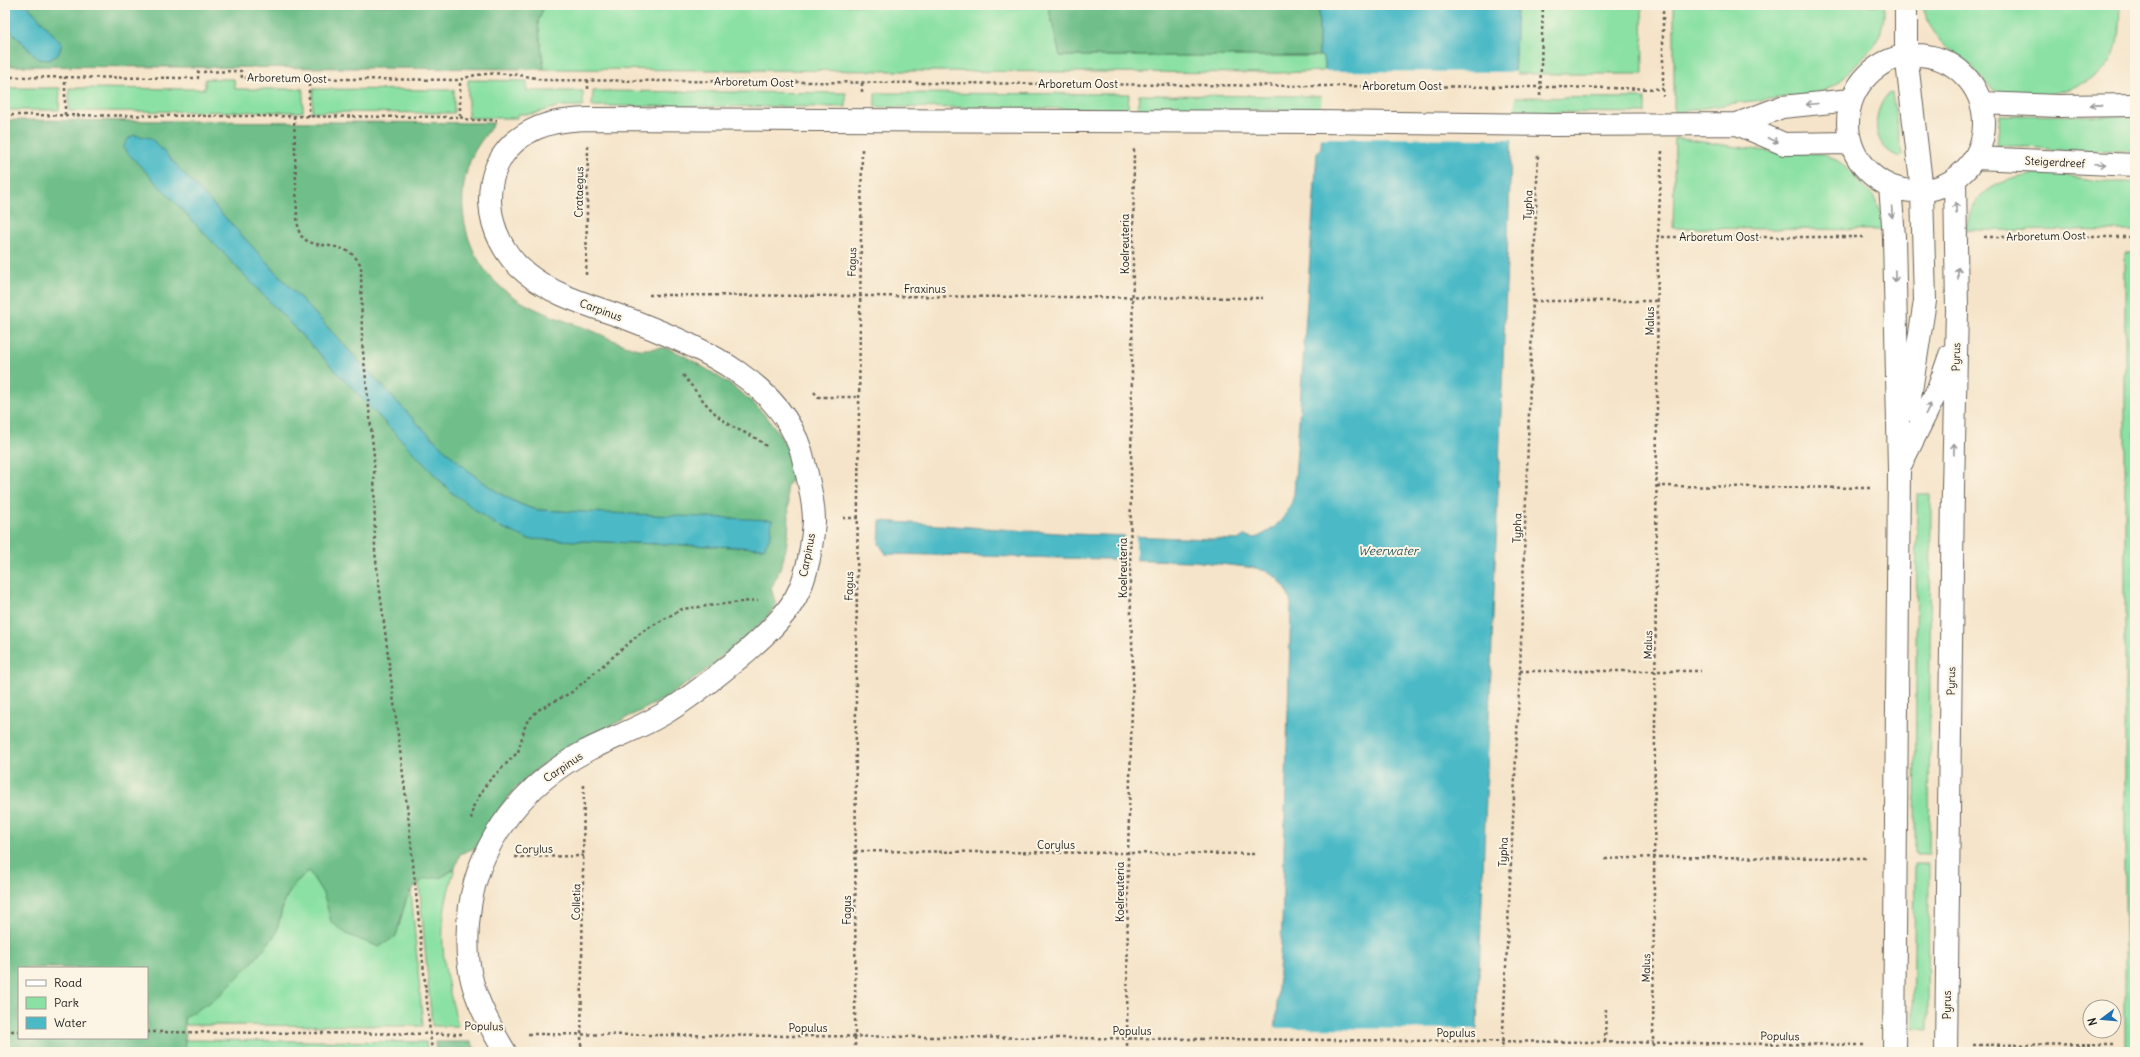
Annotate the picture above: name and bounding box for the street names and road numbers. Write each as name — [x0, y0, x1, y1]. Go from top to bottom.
street label: Arboretum Oost — [247, 70, 327, 86]
street label: Arboretum Oost — [714, 74, 794, 90]
street label: Arboretum Oost — [1038, 77, 1118, 91]
street label: Arboretum Oost — [1362, 79, 1442, 93]
street label: Steigerdreef — [2024, 153, 2086, 171]
street label: Crataegus — [572, 166, 586, 218]
street label: Typha — [1520, 190, 1536, 220]
street label: Koelreuteria — [1118, 214, 1132, 274]
street label: Arboretum Oost — [2006, 228, 2086, 244]
street label: Arboretum Oost — [1679, 230, 1759, 244]
street label: Fagus — [845, 247, 859, 277]
street label: Fraxinus — [904, 282, 946, 296]
street label: Carpinus — [578, 296, 624, 324]
street label: Malus — [1643, 306, 1657, 336]
street label: Pyrus — [1949, 342, 1963, 372]
street label: Typha — [1509, 513, 1525, 543]
street label: Carpinus — [796, 532, 818, 578]
street label: Koelreuteria — [1116, 538, 1130, 598]
street label: Fagus — [842, 571, 856, 601]
street label: Malus — [1641, 630, 1655, 660]
street label: Pyrus — [1944, 666, 1958, 696]
street label: Carpinus — [541, 749, 585, 785]
street label: Typha — [1495, 837, 1511, 867]
street label: Corylus — [1037, 838, 1075, 852]
street label: Corylus — [515, 842, 553, 856]
street label: Koelreuteria — [1113, 862, 1127, 922]
street label: Colletia — [569, 884, 583, 920]
street label: Fagus — [840, 895, 854, 925]
street label: Malus — [1639, 953, 1653, 983]
street label: Pyrus — [1940, 991, 1954, 1019]
street label: Populus — [464, 1019, 504, 1033]
street label: Populus — [788, 1021, 828, 1035]
street label: Populus — [1112, 1024, 1152, 1038]
street label: Populus — [1436, 1026, 1476, 1040]
street label: Populus — [1760, 1029, 1800, 1043]

